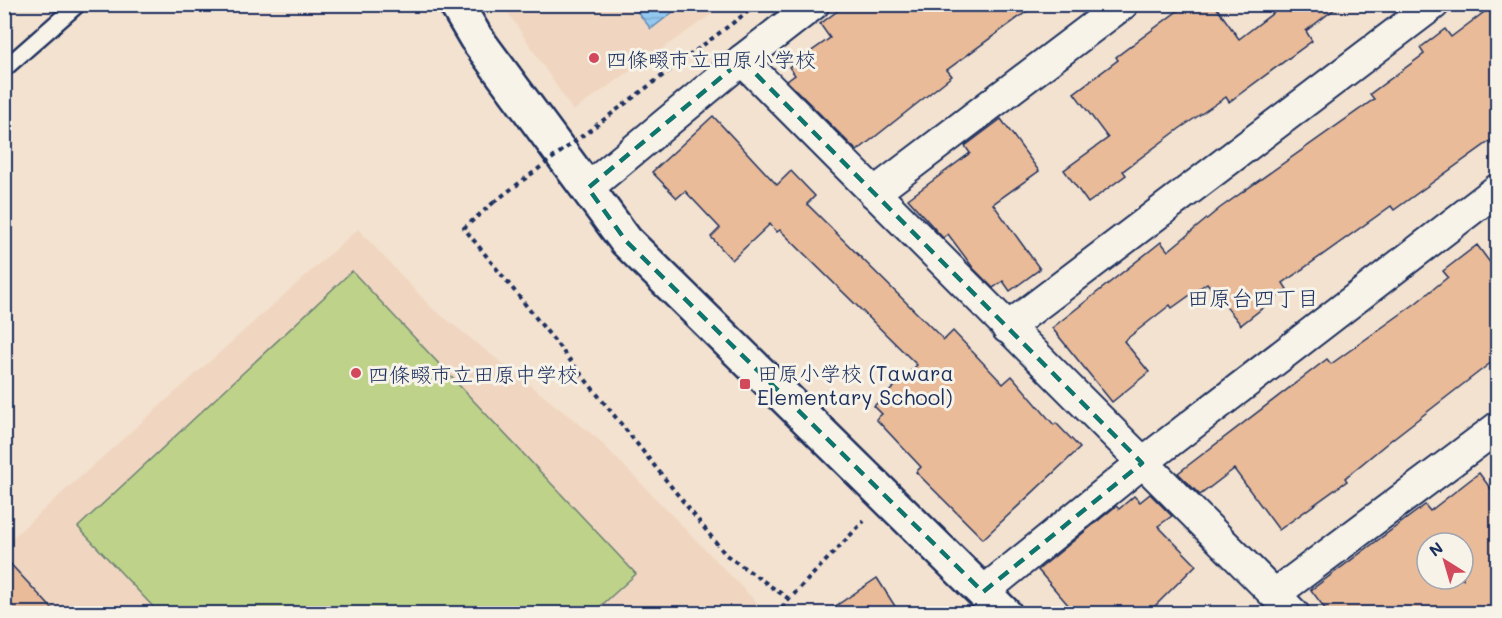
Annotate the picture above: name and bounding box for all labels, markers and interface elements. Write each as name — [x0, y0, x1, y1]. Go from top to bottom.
place label: 四條畷市立田原小学校 — [606, 45, 816, 72]
marker: 四條畷市立田原小学校 — [587, 51, 601, 65]
district label: 田原台四丁目 — [1187, 283, 1319, 312]
place label: 田原小学校 (Tawara Elementary School) — [757, 359, 954, 410]
place label: 四條畷市立田原中学校 — [368, 360, 578, 387]
marker: 四條畷市立田原中学校 — [349, 366, 363, 380]
marker: 田原小学校 (Tawara Elementary School) — [738, 377, 752, 391]
north arrow — [1415, 531, 1475, 591]
text: N — [1424, 537, 1447, 561]

